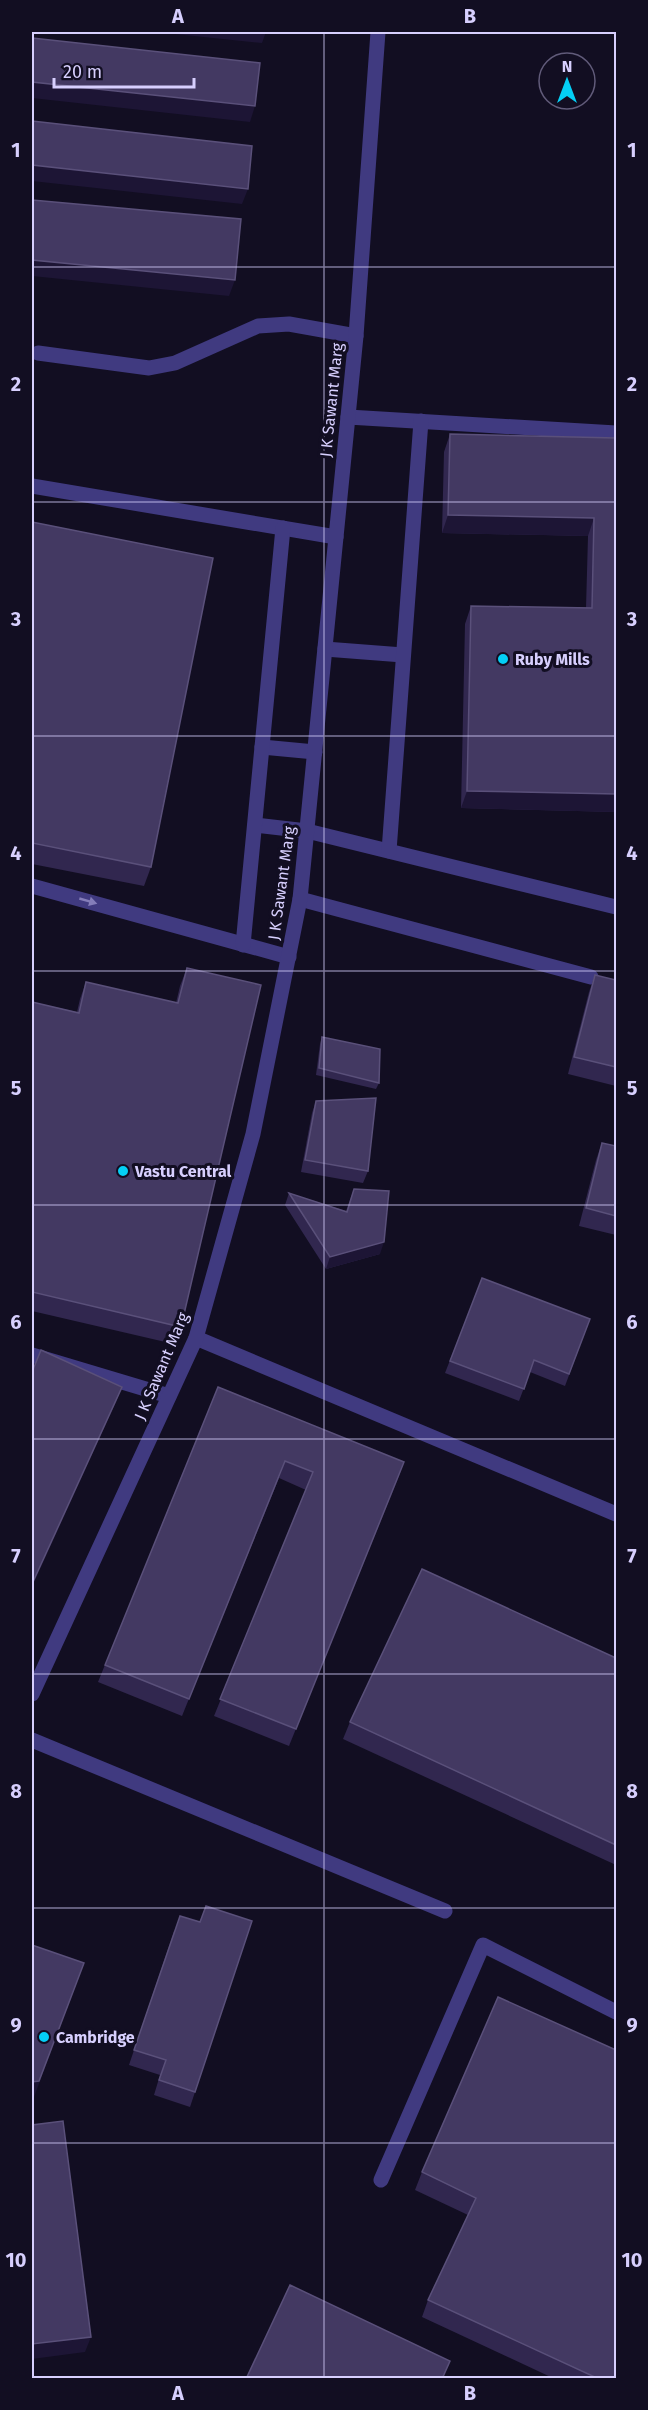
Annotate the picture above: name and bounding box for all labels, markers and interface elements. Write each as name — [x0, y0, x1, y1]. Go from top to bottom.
text: A — [171, 4, 185, 28]
text: B — [464, 4, 476, 28]
scale bar — [54, 51, 194, 89]
north arrow — [537, 51, 597, 111]
text: N — [562, 57, 572, 76]
text: 20 m — [63, 61, 102, 83]
text: 1 — [11, 138, 21, 162]
text: 1 — [627, 138, 637, 162]
street label: J K Sawant Marg — [316, 341, 347, 458]
text: 2 — [11, 372, 21, 396]
text: 2 — [627, 372, 637, 396]
text: 3 — [10, 607, 21, 631]
text: 3 — [626, 607, 637, 631]
place label: Ruby Mills — [515, 650, 590, 669]
marker: Ruby Mills — [496, 652, 510, 666]
street label: J K Sawant Marg — [264, 824, 299, 941]
text: 4 — [10, 841, 22, 865]
text: 4 — [626, 841, 638, 865]
one-way arrow — [79, 897, 97, 907]
text: 5 — [11, 1076, 22, 1100]
text: 5 — [627, 1076, 638, 1100]
place label: Vastu Central — [134, 1162, 232, 1181]
marker: Vastu Central — [116, 1164, 130, 1178]
street label: J K Sawant Marg — [130, 1309, 193, 1423]
text: 6 — [10, 1310, 22, 1334]
text: 6 — [626, 1310, 638, 1334]
text: 7 — [11, 1544, 21, 1568]
text: 7 — [627, 1544, 637, 1568]
text: 8 — [10, 1779, 22, 1803]
text: 8 — [626, 1779, 638, 1803]
text: 9 — [10, 2013, 22, 2037]
text: 9 — [626, 2013, 638, 2037]
place label: Cambridge — [56, 2028, 135, 2047]
marker: Cambridge — [37, 2030, 51, 2044]
text: 10 — [6, 2248, 26, 2272]
text: 10 — [622, 2248, 642, 2272]
text: A — [171, 2381, 185, 2405]
text: B — [464, 2381, 476, 2405]

